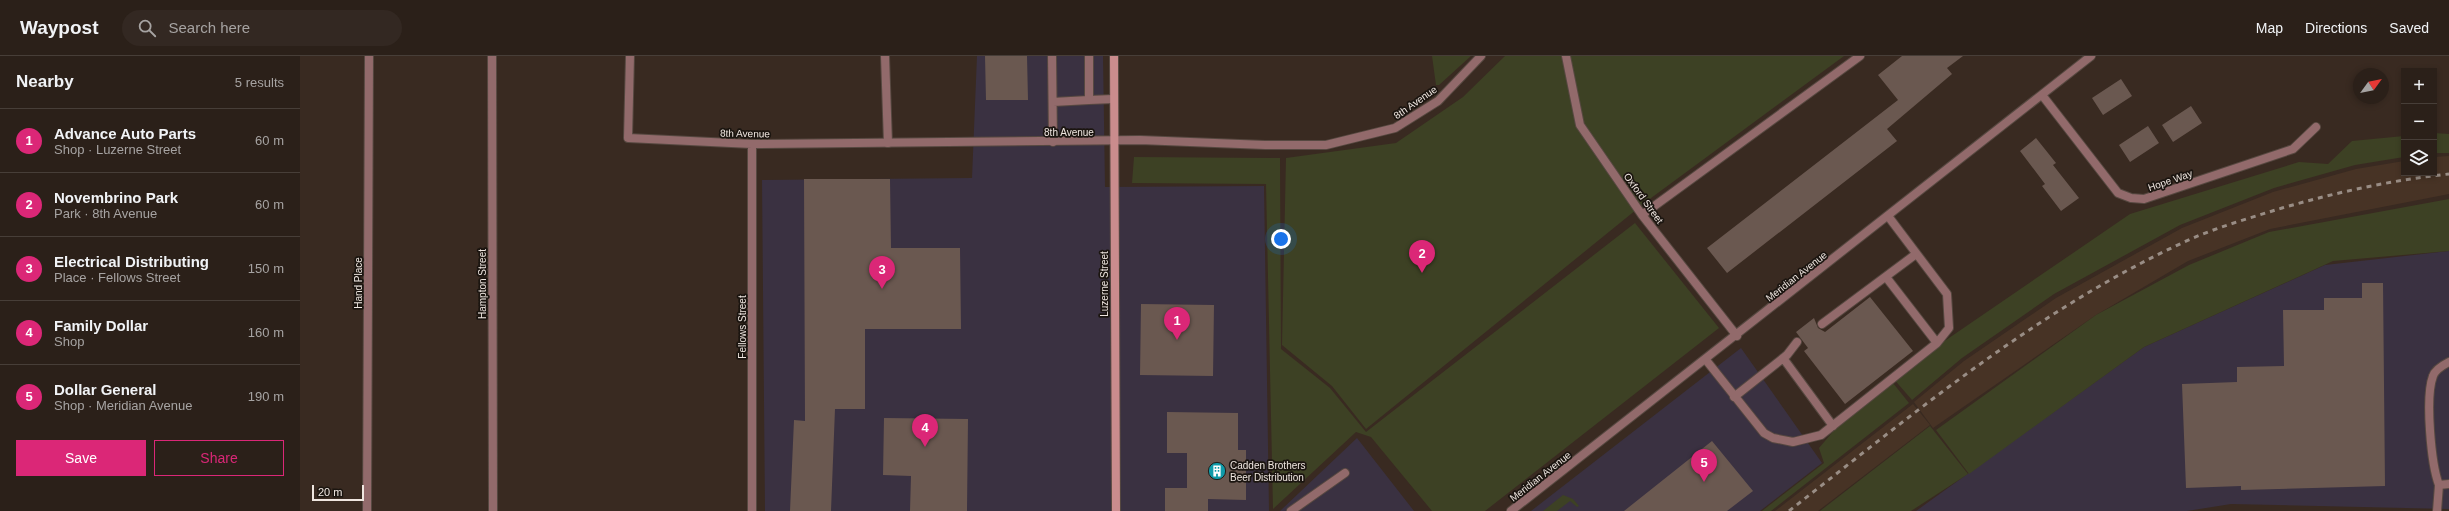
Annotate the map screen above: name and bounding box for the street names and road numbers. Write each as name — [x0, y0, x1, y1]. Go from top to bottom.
street label: 8th Avenue — [1392, 83, 1439, 121]
street label: 8th Avenue — [1044, 127, 1094, 138]
street label: 8th Avenue — [720, 128, 770, 139]
street label: Hope Way — [2146, 168, 2194, 193]
street label: Oxford Street — [1622, 171, 1666, 226]
street label: Hampton Street — [477, 249, 488, 319]
street label: Meridian Avenue — [1764, 249, 1829, 304]
street label: Luzerne Street — [1099, 251, 1110, 317]
street label: Hand Place — [353, 257, 364, 309]
street label: Fellows Street — [737, 295, 748, 359]
street label: Meridian Avenue — [1508, 449, 1573, 504]

